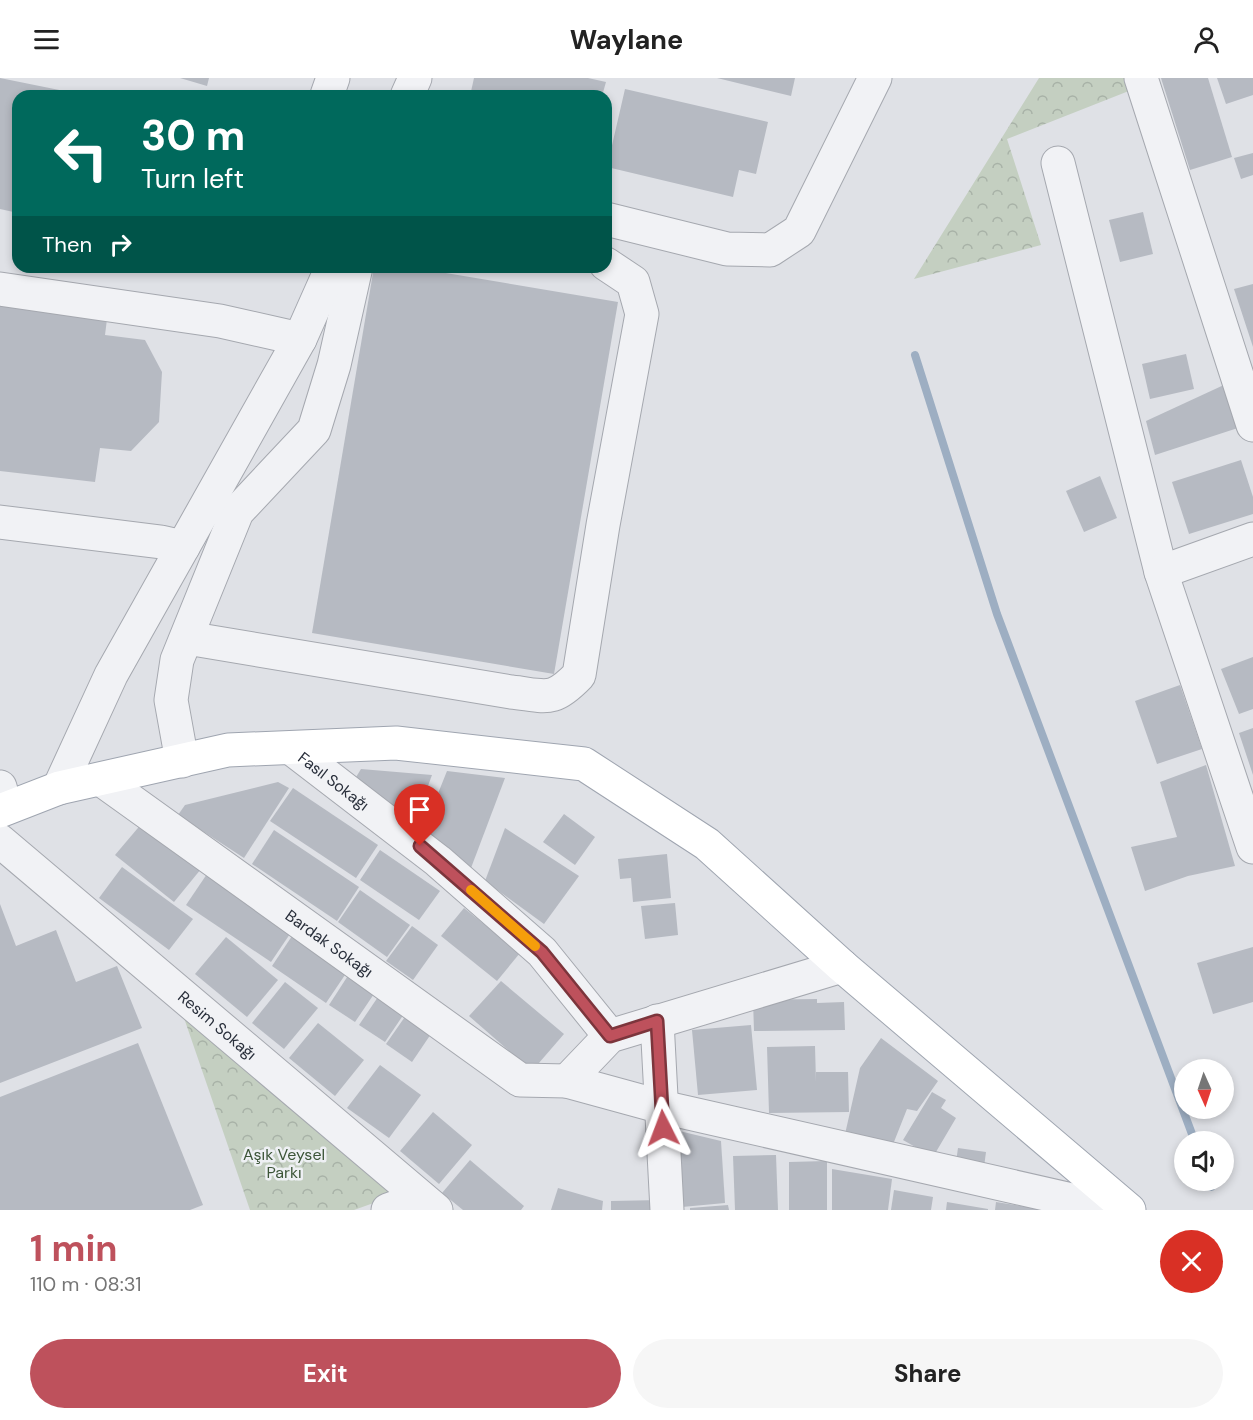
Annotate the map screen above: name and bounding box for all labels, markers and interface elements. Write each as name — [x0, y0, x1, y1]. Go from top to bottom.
text: Waylane — [570, 22, 683, 57]
icon: menu — [30, 23, 63, 56]
icon: person — [1190, 23, 1223, 56]
text: 30 m — [141, 108, 245, 163]
icon: left — [42, 114, 120, 192]
text: Turn left — [141, 161, 244, 196]
icon: right — [104, 228, 137, 261]
text: Then — [42, 230, 92, 259]
street label: Fasıl Sokağı — [294, 747, 374, 815]
pin — [394, 784, 445, 846]
icon: arrive — [403, 793, 436, 826]
street label: Bardak Sokağı — [281, 905, 377, 982]
street label: Resim Sokağı — [174, 986, 261, 1064]
north arrow — [1174, 1059, 1234, 1119]
map controls — [1174, 1059, 1234, 1191]
position arrow — [631, 1096, 695, 1160]
button: sound — [1174, 1131, 1234, 1191]
park label: Aşık Veysel Parkı — [243, 1144, 325, 1183]
text: 1 min — [30, 1225, 118, 1272]
button: close — [1160, 1230, 1223, 1293]
text: 110 m · 08:31 — [30, 1271, 142, 1297]
button: Exit — [30, 1339, 621, 1408]
button: Share — [633, 1339, 1223, 1408]

